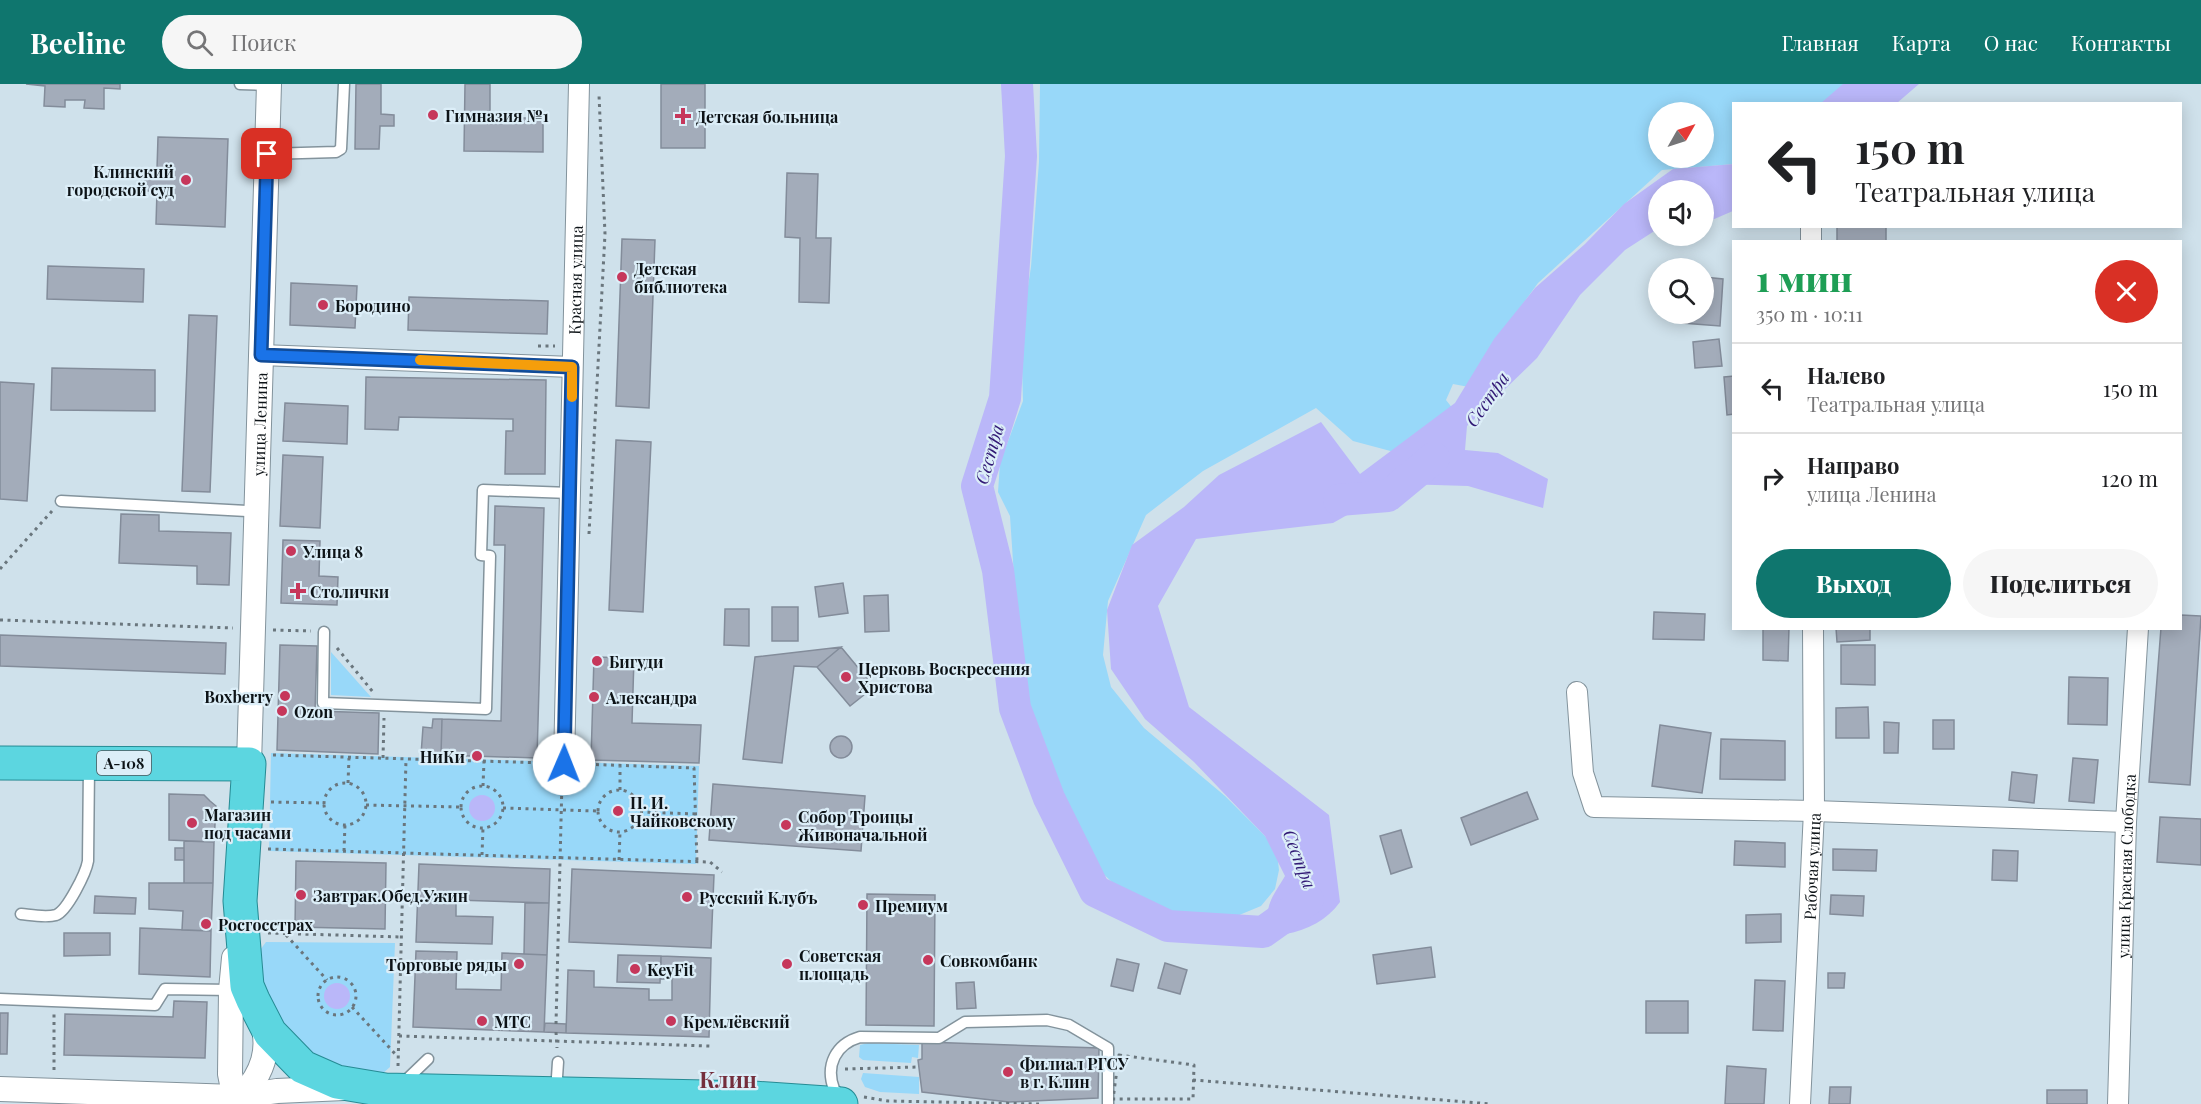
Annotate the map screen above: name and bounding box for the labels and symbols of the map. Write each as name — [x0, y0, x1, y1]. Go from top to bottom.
north arrow — [1648, 102, 1714, 168]
place label: Гимназия №1 — [445, 105, 549, 126]
place label: Детская больница — [696, 106, 839, 127]
marker: Детская больница — [674, 107, 692, 125]
marker: Гимназия №1 — [426, 108, 440, 122]
pin — [241, 128, 292, 179]
place label: Клинский городской суд — [67, 161, 175, 200]
marker: Клинский городской суд — [179, 173, 193, 187]
street label: Красная улица — [563, 225, 586, 335]
place label: Детская библиотека — [634, 258, 728, 297]
marker: Детская библиотека — [615, 270, 629, 284]
place label: Бородино — [335, 295, 411, 316]
marker: Бородино — [316, 298, 330, 312]
water label: Сестра — [1460, 367, 1514, 431]
street label: улица Ленина — [247, 372, 271, 477]
water label: Сестра — [969, 421, 1009, 487]
place label: Улица 8 — [302, 541, 363, 562]
marker: Улица 8 — [284, 544, 298, 558]
place label: Столички — [310, 581, 390, 602]
marker: Столички — [291, 584, 305, 598]
place label: Бигуди — [609, 651, 664, 672]
marker: Бигуди — [590, 654, 604, 668]
place label: Церковь Воскресения Христова — [858, 658, 1030, 697]
marker: Церковь Воскресения Христова — [839, 670, 853, 684]
place label: Boxberry — [204, 686, 274, 707]
place label: Александра — [605, 687, 698, 708]
marker: Boxberry — [278, 689, 292, 703]
marker: Александра — [587, 690, 601, 704]
place label: Ozon — [294, 701, 333, 722]
marker: Ozon — [275, 704, 289, 718]
position arrow — [532, 732, 596, 796]
place label: НиКи — [420, 746, 466, 767]
marker: НиКи — [470, 749, 484, 763]
road number: А-108 — [97, 751, 151, 775]
street label: улица Красная Слободка — [2112, 773, 2139, 960]
place label: П. И. Чайковскому — [630, 792, 736, 831]
place label: Магазин под часами — [204, 804, 292, 843]
marker: П. И. Чайковскому — [611, 804, 625, 818]
place label: Собор Троицы Живоначальной — [797, 806, 928, 845]
street label: Рабочая улица — [1798, 812, 1824, 920]
marker: Магазин под часами — [185, 816, 199, 830]
marker: Собор Троицы Живоначальной — [779, 818, 793, 832]
water label: Сестра — [1278, 826, 1322, 892]
place label: Завтрак.Обед.Ужин — [313, 885, 468, 906]
place label: Русский Клубъ — [699, 887, 817, 908]
marker: Завтрак.Обед.Ужин — [294, 888, 308, 902]
marker: Русский Клубъ — [680, 890, 694, 904]
place label: Премиум — [875, 895, 948, 916]
marker: Премиум — [856, 898, 870, 912]
place label: Росгосстрах — [218, 914, 314, 935]
marker: Росгосстрах — [199, 917, 213, 931]
place label: Советская площадь — [799, 945, 881, 984]
place label: Совкомбанк — [940, 950, 1038, 971]
marker: Совкомбанк — [921, 953, 935, 967]
place label: Tорговые ряды — [386, 954, 507, 975]
marker: Tорговые ряды — [512, 957, 526, 971]
marker: Советская площадь — [780, 957, 794, 971]
place label: KeyFit — [647, 959, 695, 980]
marker: KeyFit — [628, 962, 642, 976]
place label: МТС — [494, 1011, 531, 1032]
place label: Кремлёвский — [683, 1011, 790, 1032]
marker: МТС — [475, 1014, 489, 1028]
marker: Кремлёвский — [664, 1014, 678, 1028]
place label: Филиал РГСУ в г. Клин — [1020, 1053, 1129, 1092]
district label: Клин — [699, 1064, 757, 1094]
marker: Филиал РГСУ в г. Клин — [1001, 1065, 1015, 1079]

